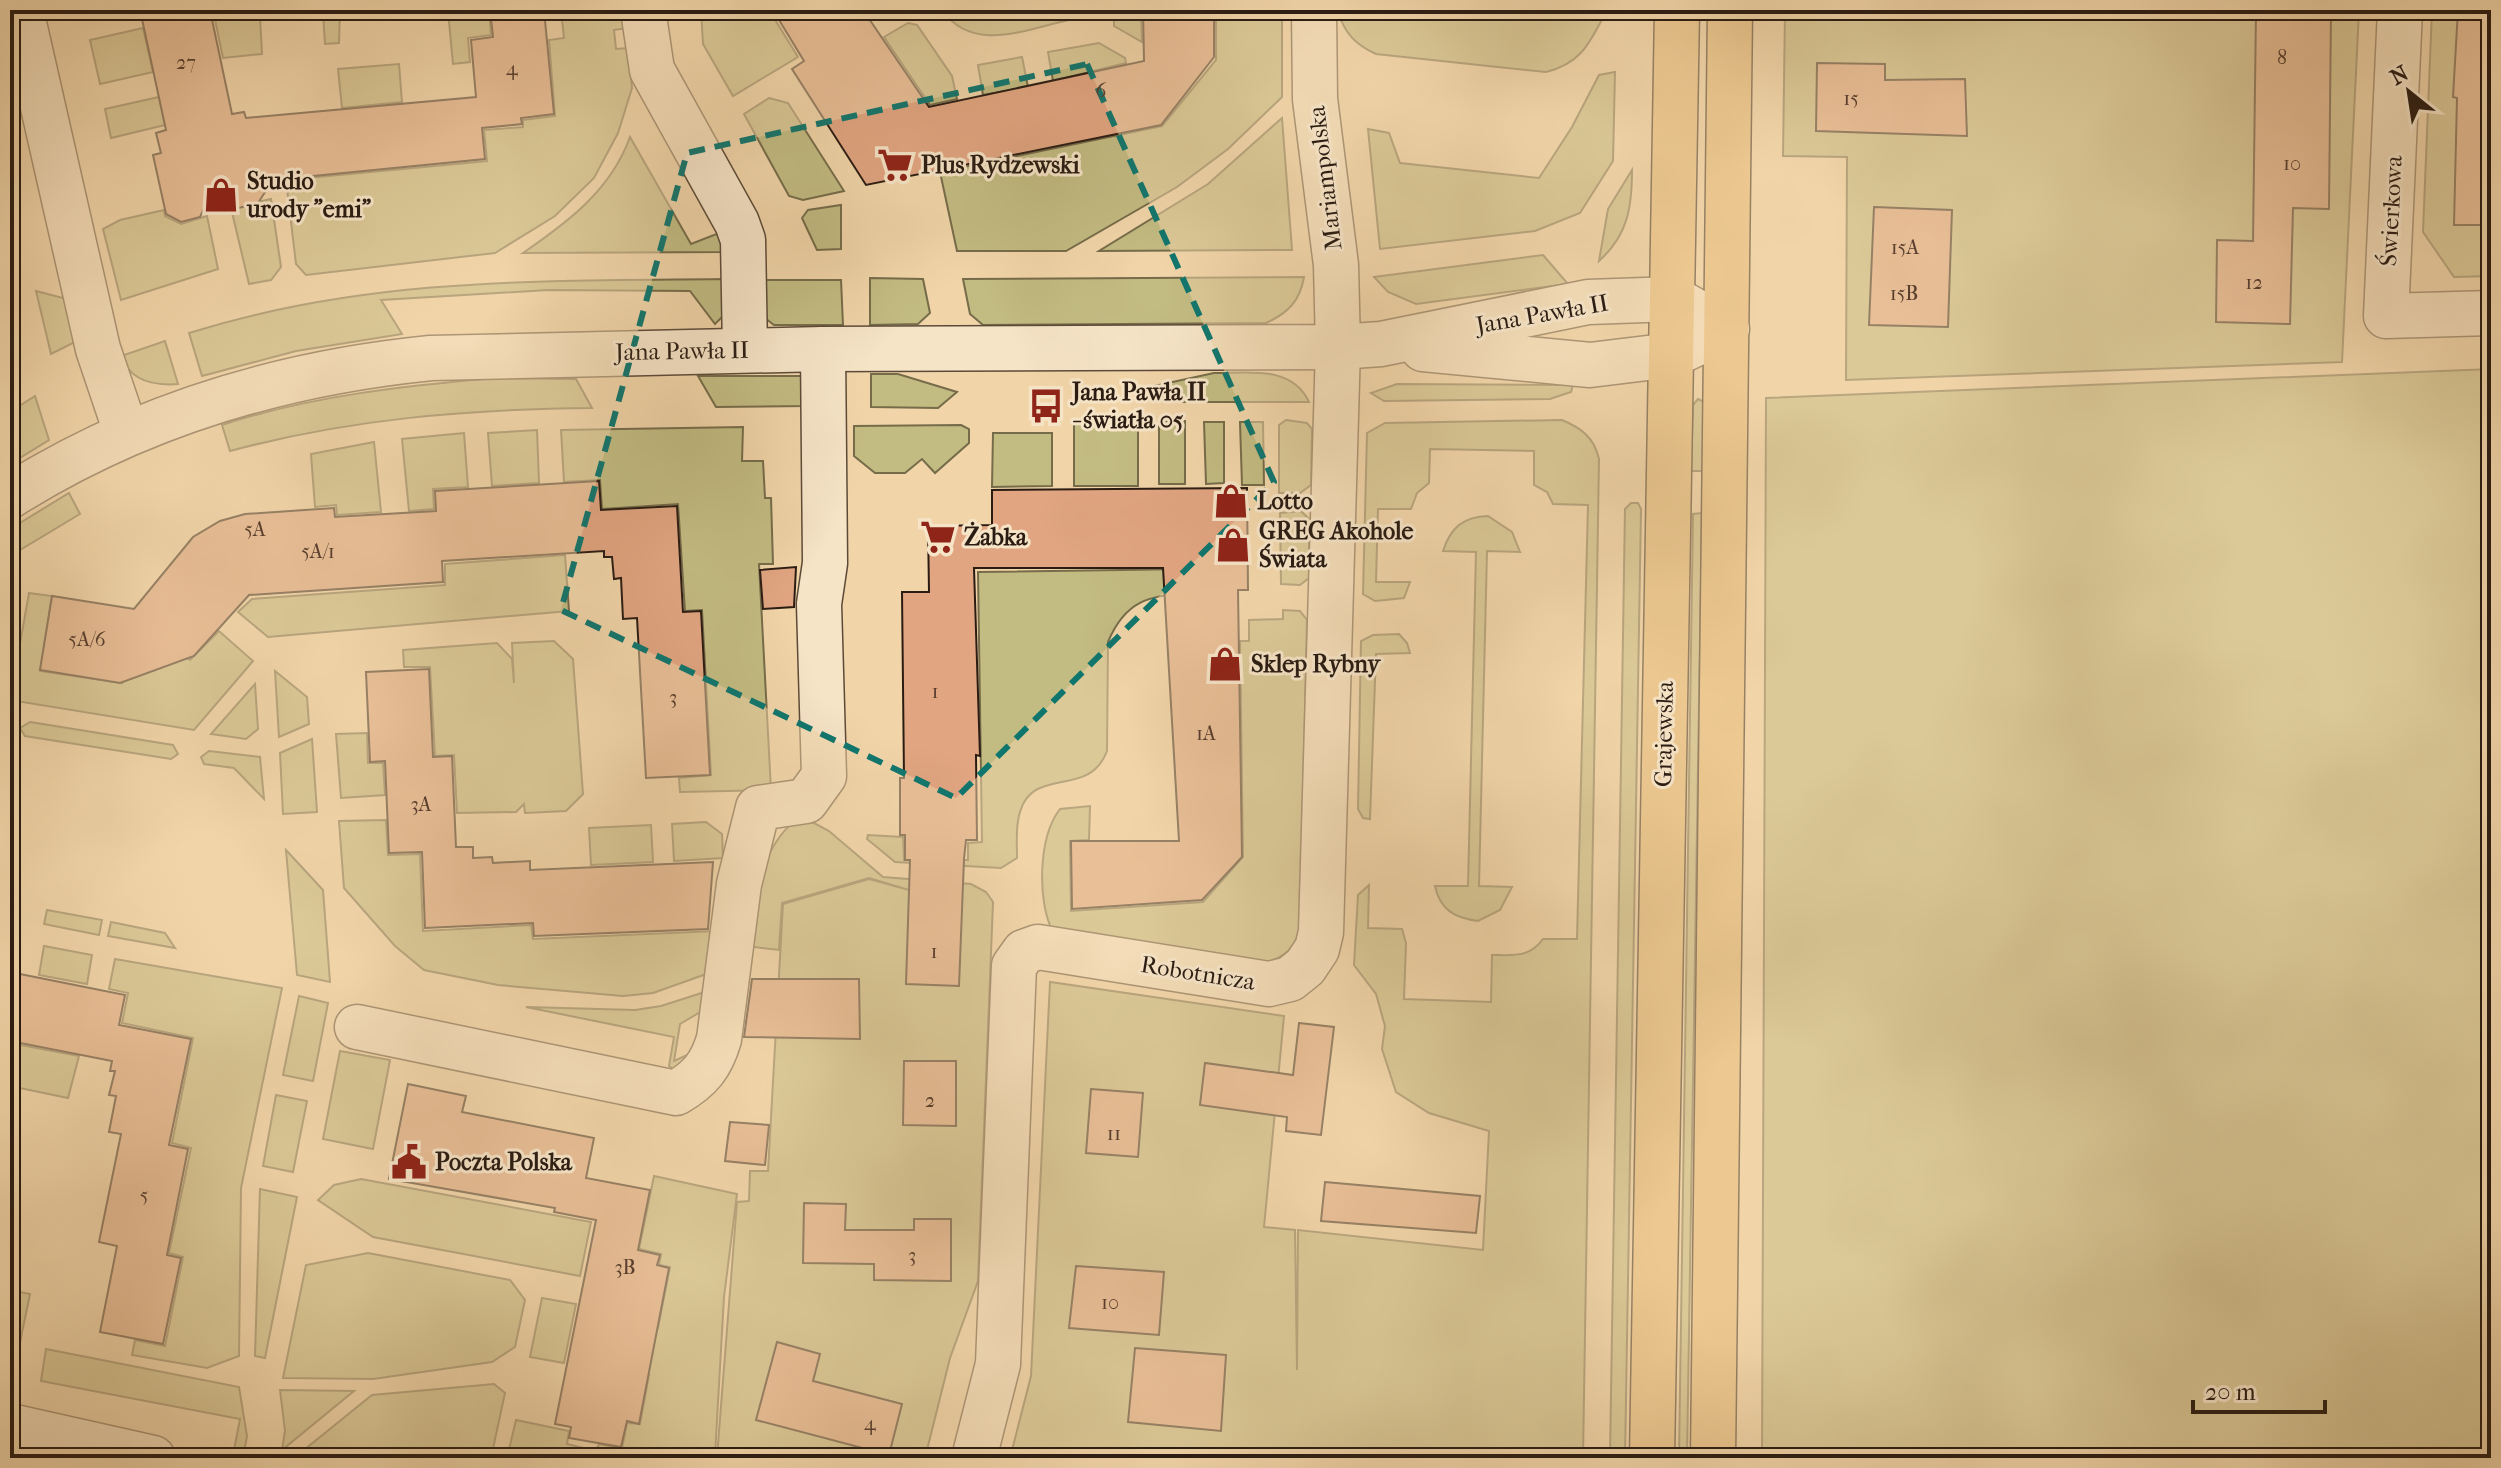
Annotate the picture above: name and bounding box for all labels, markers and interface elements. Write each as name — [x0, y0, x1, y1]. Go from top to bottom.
house number: 8 — [2277, 46, 2287, 69]
house number: 27 — [176, 51, 196, 74]
north arrow — [2369, 52, 2449, 132]
house number: 4 — [506, 57, 519, 80]
text: N — [2386, 60, 2413, 91]
house number: 6 — [1096, 79, 1107, 102]
house number: 15 — [1843, 87, 1859, 110]
street label: Mariampolska — [1302, 103, 1348, 252]
supermarket icon: Plus Rydzewski — [876, 146, 914, 184]
place label: Plus Rydzewski — [921, 151, 1080, 179]
house number: 10 — [2283, 152, 2301, 175]
street label: Świerkowa — [2373, 154, 2408, 267]
place label: Studio urody "emi" — [246, 167, 372, 223]
shop icon: Studio urody "emi" — [202, 176, 240, 214]
house number: 15A — [1891, 236, 1920, 259]
house number: 12 — [2245, 271, 2263, 294]
house number: 15B — [1890, 282, 1918, 305]
street label: Jana Pawła II — [1472, 289, 1610, 340]
street label: Jana Pawła II — [613, 336, 749, 366]
place label: Jana Pawła II - światła 05 — [1070, 378, 1207, 434]
bus stop icon: Jana Pawła II - światła 05 — [1027, 387, 1065, 425]
shop icon: Lotto — [1212, 482, 1250, 520]
place label: Lotto — [1257, 487, 1313, 515]
place label: GREG Akohole Świata — [1259, 517, 1413, 573]
house number: 5A — [244, 518, 267, 541]
supermarket icon: Żabka — [919, 518, 957, 556]
place label: Żabka — [964, 521, 1028, 551]
shop icon: GREG Akohole Świata — [1214, 526, 1252, 564]
house number: 5A/1 — [301, 540, 335, 563]
house number: 5A/6 — [68, 628, 106, 651]
shop icon: Sklep Rybny — [1206, 645, 1244, 683]
place label: Sklep Rybny — [1251, 650, 1381, 678]
house number: 1 — [931, 680, 939, 703]
street label: Grajewska — [1649, 680, 1679, 787]
house number: 3 — [669, 686, 677, 709]
house number: 1A — [1196, 722, 1217, 745]
house number: 3A — [410, 793, 433, 816]
house number: 1 — [930, 940, 938, 963]
street label: Robotnicza — [1139, 950, 1258, 996]
house number: 2 — [925, 1089, 935, 1112]
house number: 11 — [1107, 1122, 1121, 1145]
public building icon: Poczta Polska — [390, 1143, 428, 1181]
place label: Poczta Polska — [435, 1148, 573, 1176]
house number: 5 — [140, 1184, 148, 1207]
house number: 3 — [908, 1244, 916, 1267]
house number: 3B — [614, 1256, 636, 1279]
house number: 10 — [1101, 1291, 1119, 1314]
scale bar — [2193, 1364, 2325, 1414]
text: 20 m — [2205, 1378, 2256, 1406]
house number: 4 — [864, 1412, 877, 1435]

